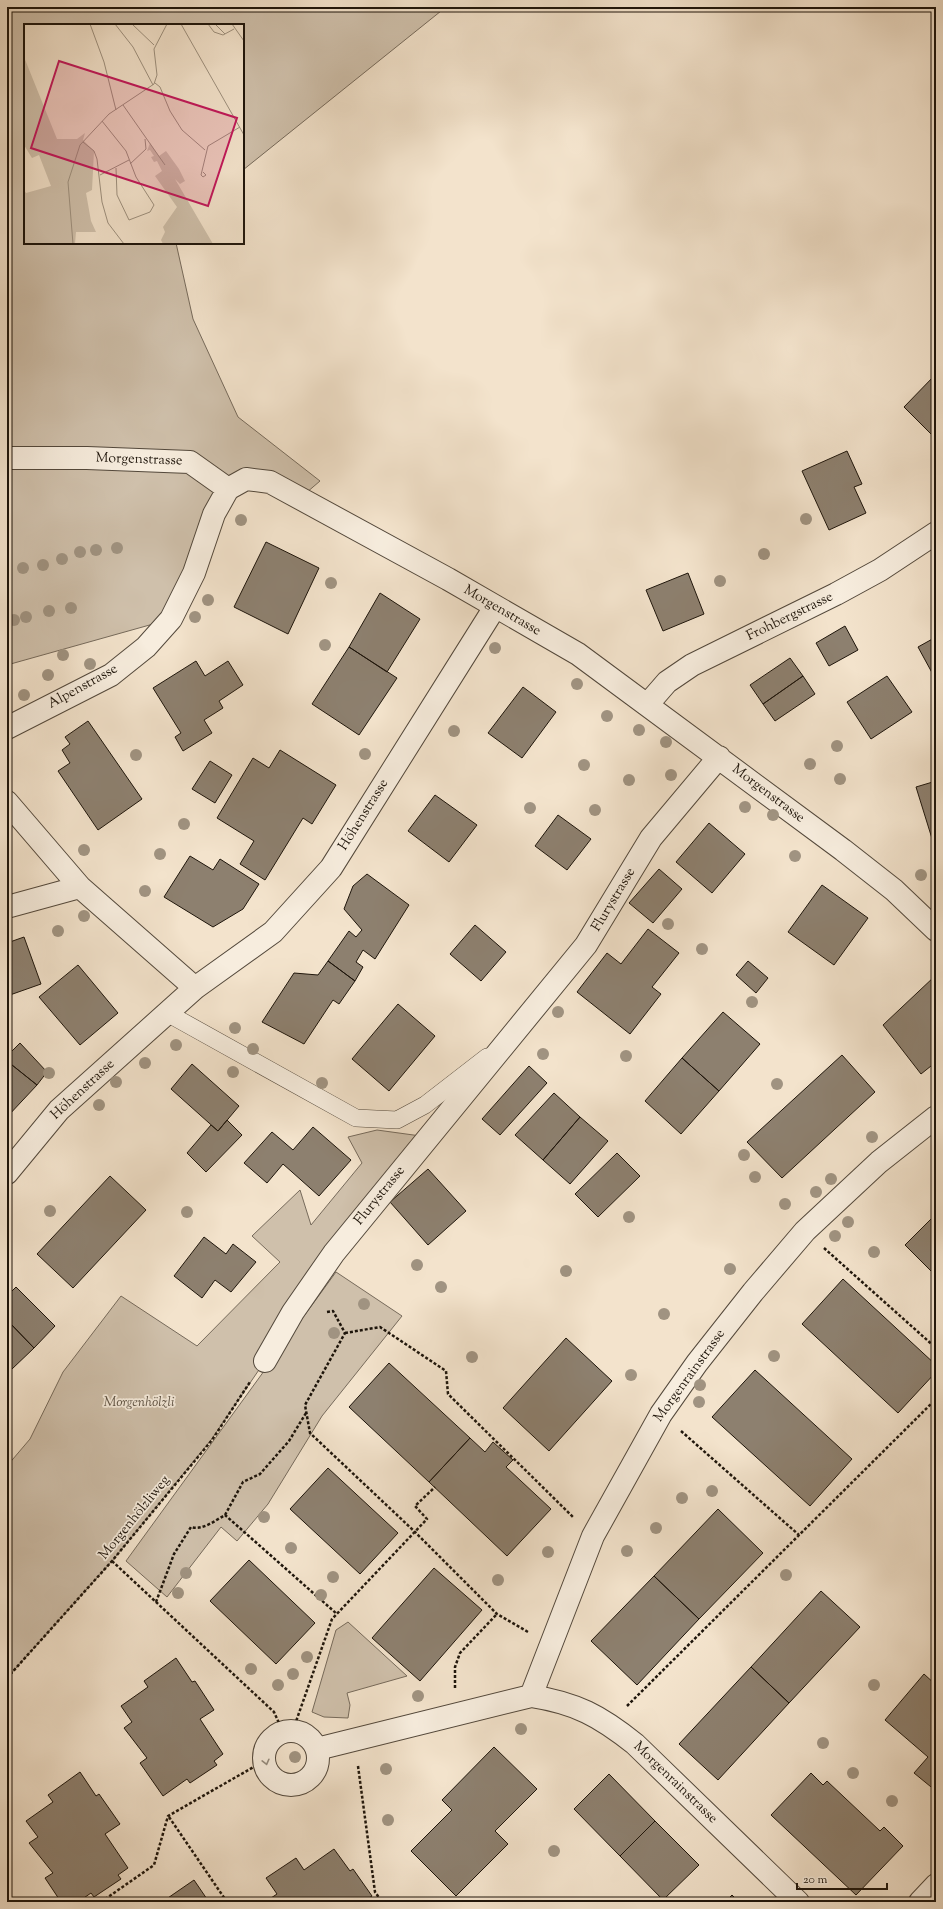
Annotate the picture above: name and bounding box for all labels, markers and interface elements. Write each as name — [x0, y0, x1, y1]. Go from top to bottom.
inset map — [24, 24, 244, 244]
street label: Morgenstrasse — [95, 448, 183, 472]
street label: Morgenstrasse — [459, 581, 545, 641]
street label: Frohbergstrasse — [743, 587, 837, 647]
street label: Alpenstrasse — [44, 660, 122, 714]
street label: Morgenstrasse — [727, 760, 809, 828]
street label: Höhenstrasse — [334, 775, 394, 855]
street label: Flurystrasse — [587, 864, 641, 936]
street label: Höhenstrasse — [47, 1055, 119, 1125]
street label: Flurystrasse — [350, 1162, 410, 1230]
street label: Morgenrainstrasse — [649, 1325, 731, 1427]
park label: Morgenhölzli — [103, 1393, 175, 1413]
street label: Morgenhölzliweg — [95, 1471, 175, 1564]
street label: Morgenrainstrasse — [628, 1737, 722, 1829]
one-way arrow — [261, 1759, 269, 1765]
scale bar — [797, 1865, 887, 1891]
text: 20 m — [803, 1871, 828, 1889]

